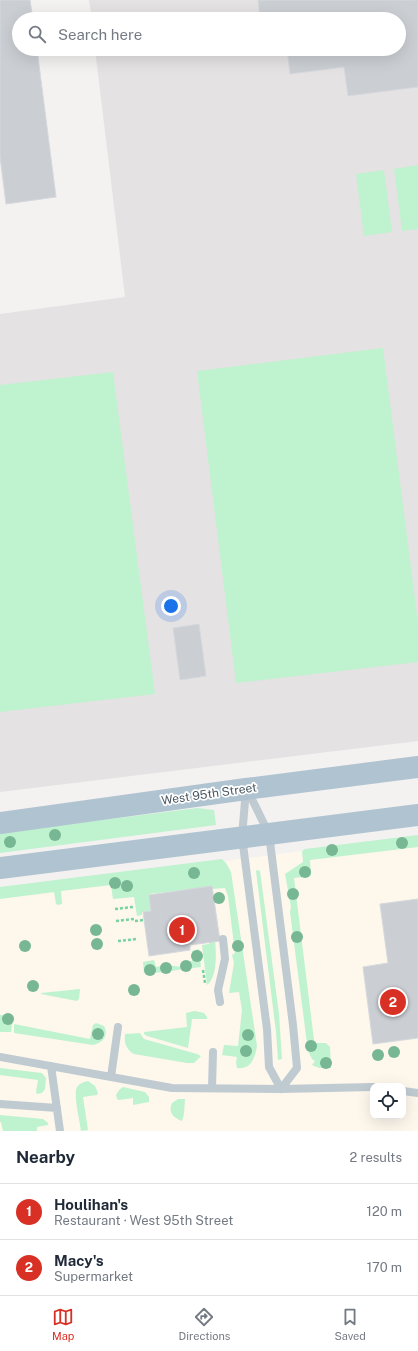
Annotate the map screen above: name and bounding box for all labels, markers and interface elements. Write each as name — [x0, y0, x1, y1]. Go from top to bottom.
search box — [12, 12, 406, 56]
icon: search — [26, 23, 48, 45]
text: Search here — [58, 26, 142, 43]
your location — [161, 596, 181, 616]
street label: West 95th Street — [161, 780, 258, 808]
pin: 1 — [169, 915, 195, 945]
pin: 2 — [380, 987, 406, 1017]
map controls — [370, 1083, 406, 1119]
button: locate — [370, 1083, 406, 1119]
text: Nearby — [16, 1147, 75, 1167]
text: 2 results — [350, 1150, 402, 1165]
text: Houlihan's — [54, 1196, 128, 1213]
text: 1 — [26, 1204, 32, 1219]
text: 120 m — [367, 1204, 402, 1219]
text: Restaurant · West 95th Street — [54, 1213, 233, 1228]
text: Macy's — [54, 1252, 104, 1269]
text: 2 — [25, 1260, 33, 1275]
text: 170 m — [367, 1260, 402, 1275]
text: Supermarket — [54, 1269, 133, 1284]
tab: Map — [52, 1306, 74, 1342]
tab: Directions — [179, 1306, 230, 1342]
tab: Saved — [334, 1306, 366, 1342]

